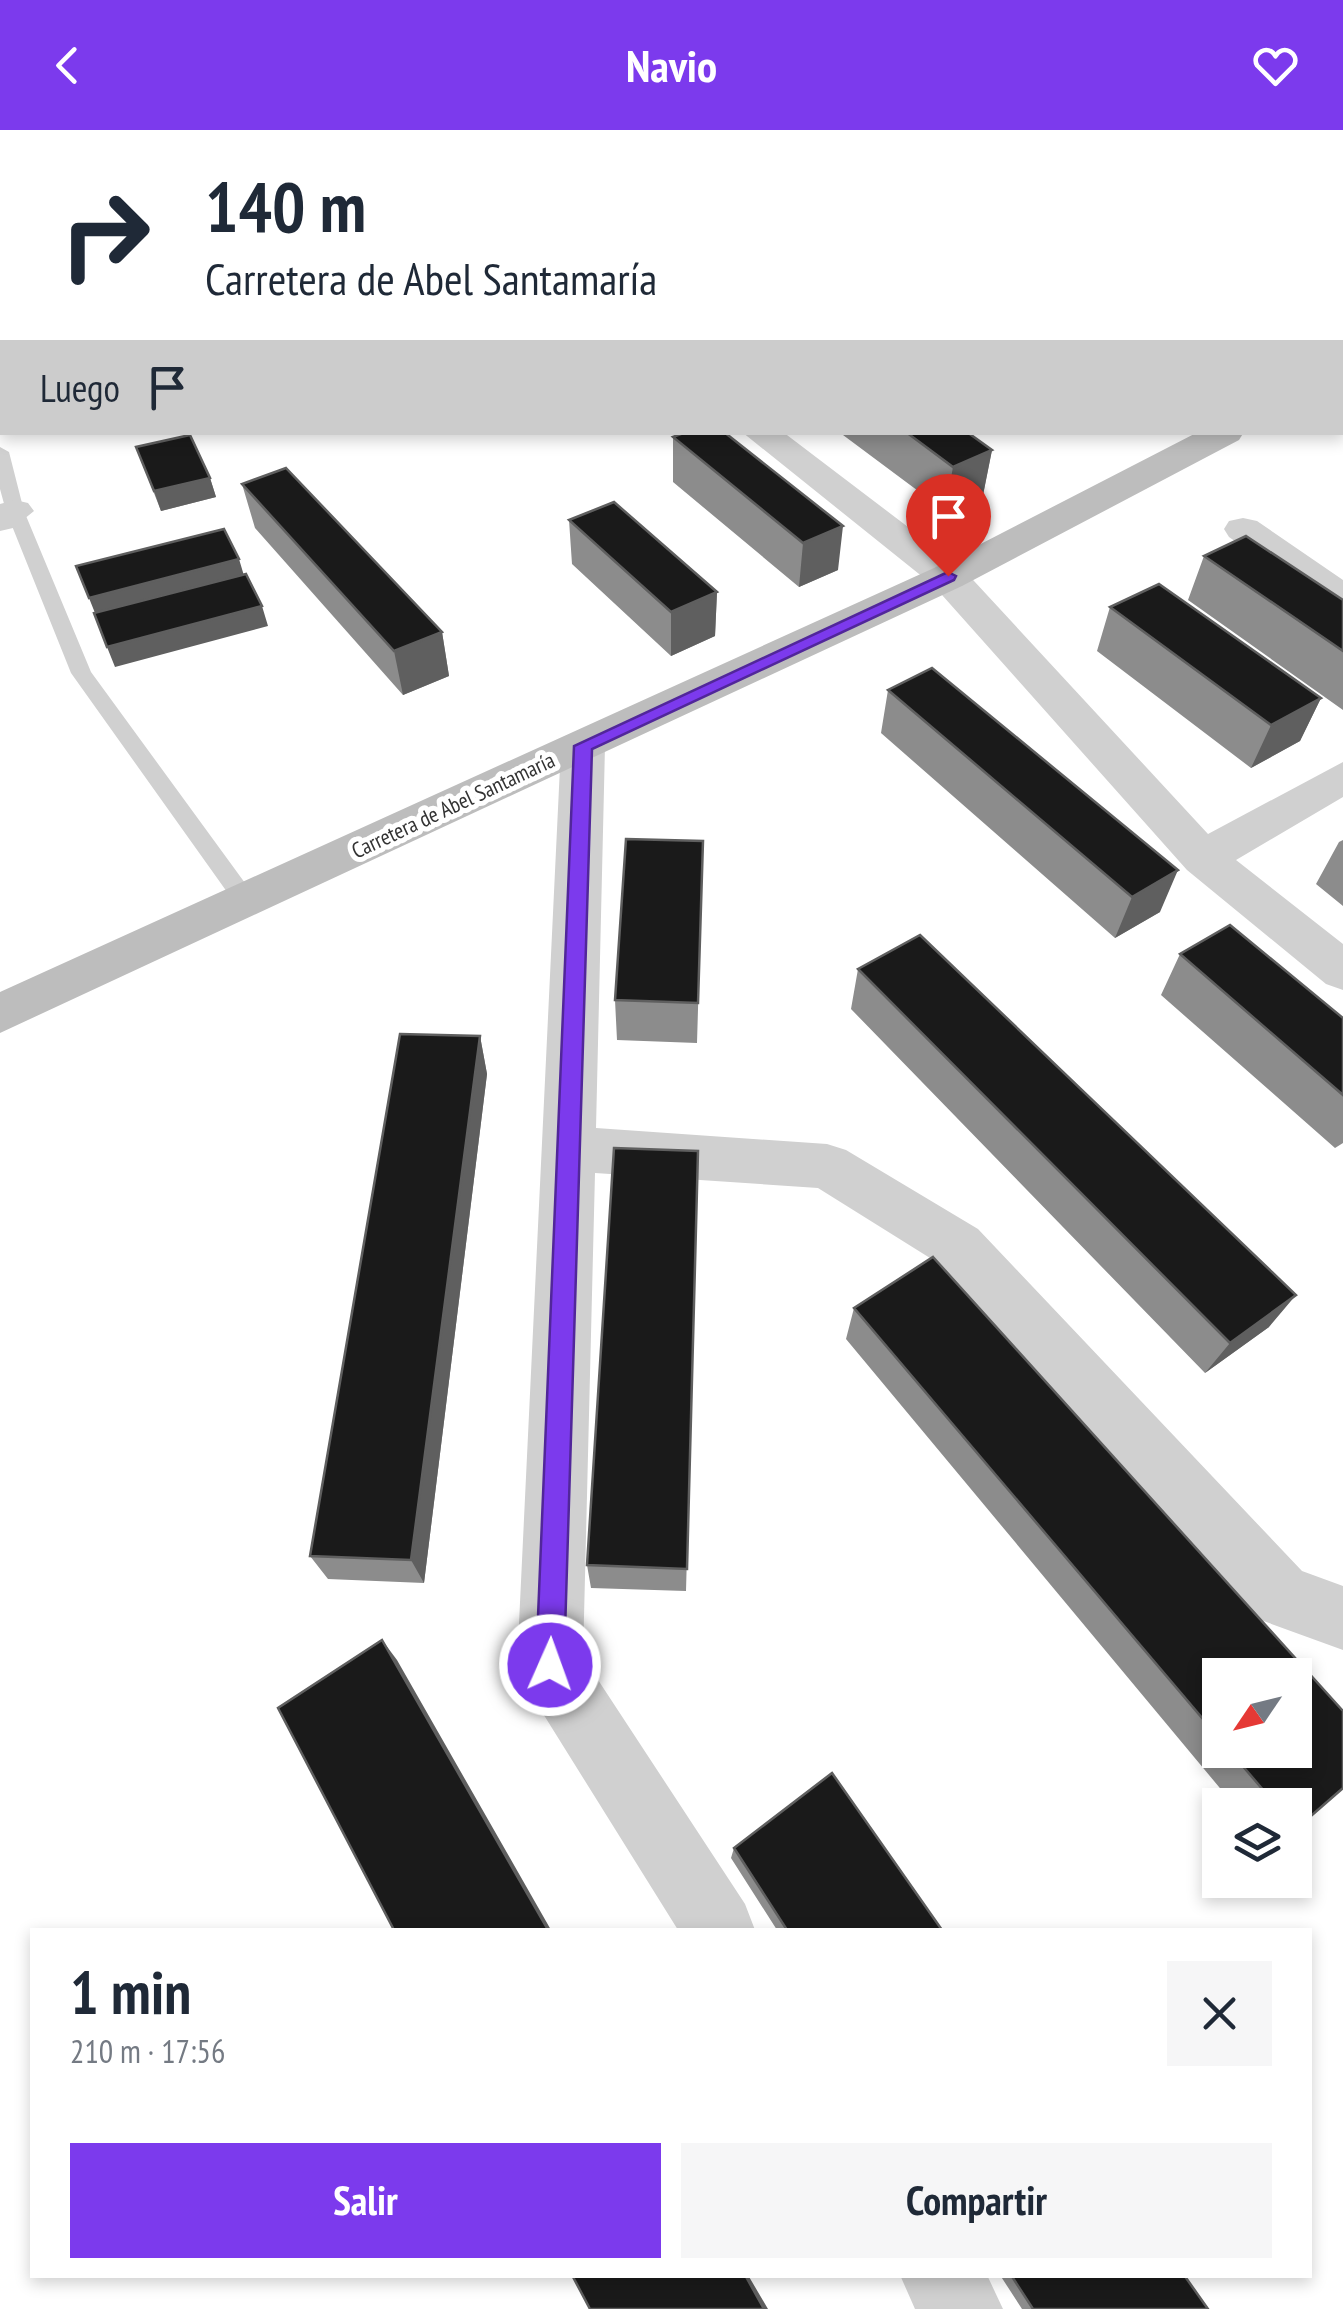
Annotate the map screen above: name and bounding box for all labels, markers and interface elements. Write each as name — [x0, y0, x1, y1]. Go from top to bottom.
text: Navio — [626, 36, 717, 94]
icon: back — [40, 38, 95, 93]
icon: heart — [1248, 38, 1303, 93]
text: 140 m — [205, 161, 366, 251]
icon: right — [40, 170, 170, 300]
text: Carretera de Abel Santamaría — [205, 249, 657, 307]
icon: arrive — [140, 360, 195, 415]
text: Luego — [40, 363, 120, 412]
pin — [906, 474, 991, 577]
icon: arrive — [921, 489, 976, 544]
street label: Carretera de Abel Santamaría — [347, 746, 559, 864]
position arrow — [498, 1613, 602, 1717]
north arrow — [1202, 1658, 1312, 1768]
map controls — [1202, 1658, 1312, 1898]
button: layers — [1202, 1788, 1312, 1898]
text: 1 min — [70, 1953, 191, 2031]
button: close — [1167, 1961, 1272, 2066]
text: 210 m · 17:56 — [70, 2030, 225, 2072]
button: Salir — [70, 2143, 661, 2258]
button: Compartir — [681, 2143, 1272, 2258]

